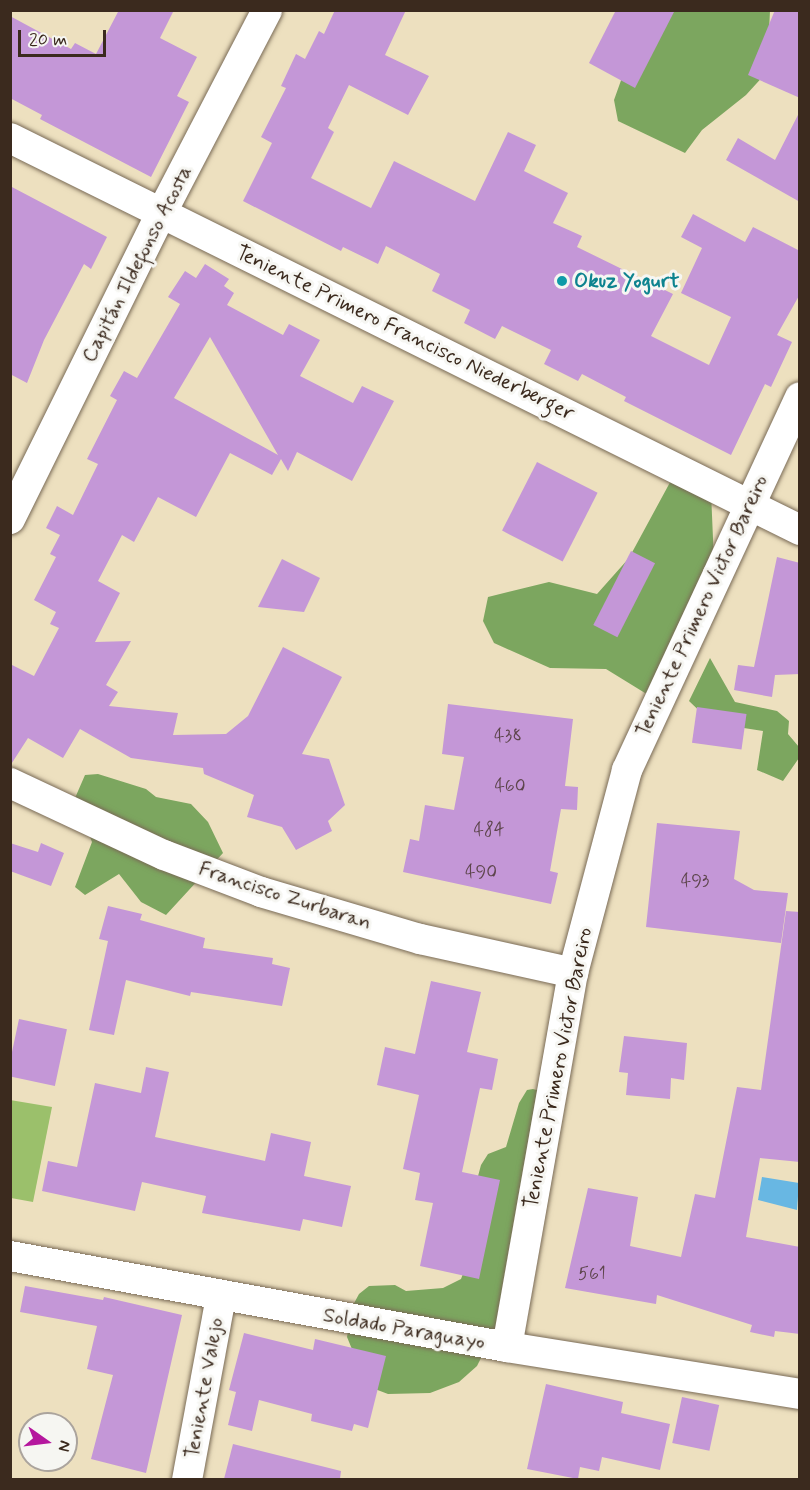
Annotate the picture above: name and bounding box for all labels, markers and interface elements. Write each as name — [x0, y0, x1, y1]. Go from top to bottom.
scale bar — [21, 18, 110, 56]
text: 20 m — [29, 28, 67, 52]
street label: Capitán Ildefonso Acosta — [76, 161, 198, 367]
street label: Teniente Primero Francisco Niederberger — [229, 239, 581, 427]
place label: Okuz Yogurt — [574, 268, 684, 294]
marker: Okuz Yogurt — [555, 274, 569, 288]
street label: Teniente Primero Victor Bareiro — [629, 469, 775, 743]
house number: 438 — [494, 725, 522, 747]
house number: 460 — [494, 775, 526, 797]
house number: 484 — [474, 819, 504, 841]
street label: Francisco Zurbaran — [195, 856, 375, 936]
house number: 490 — [465, 861, 497, 883]
house number: 493 — [681, 870, 709, 892]
street label: Teniente Primero Victor Bareiro — [518, 923, 598, 1213]
house number: 561 — [578, 1263, 606, 1285]
street label: Soldado Paraguayo — [322, 1302, 486, 1356]
street label: Teniente Valejo — [179, 1316, 229, 1460]
north arrow — [18, 1412, 78, 1472]
text: N — [53, 1438, 75, 1454]

